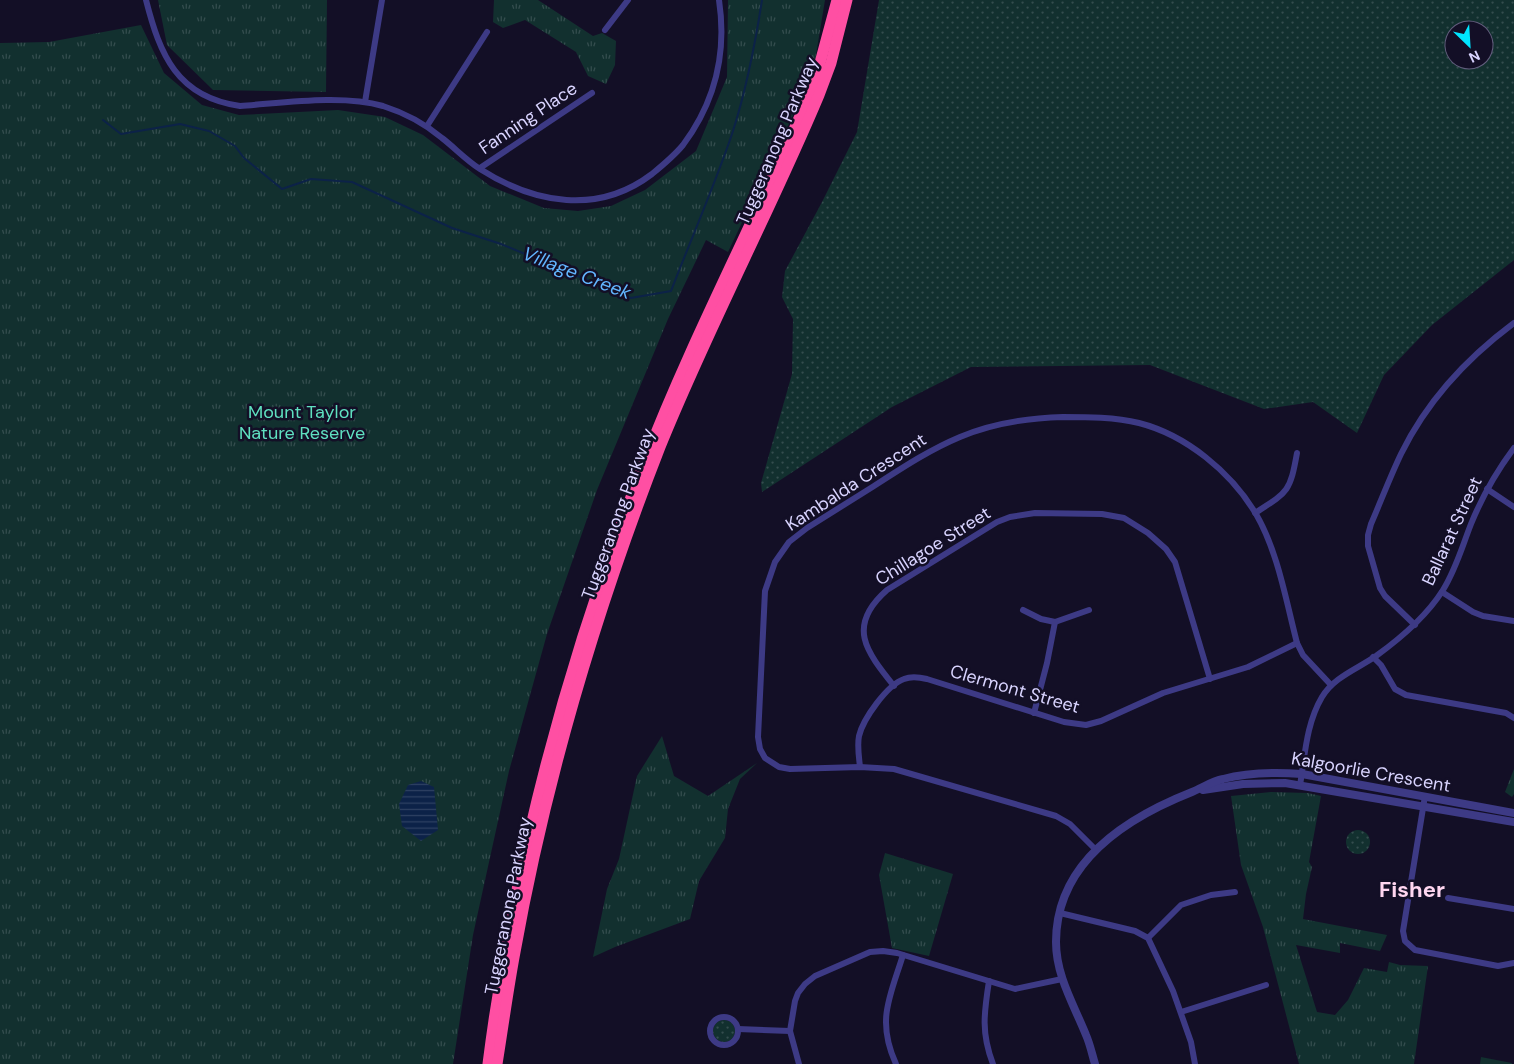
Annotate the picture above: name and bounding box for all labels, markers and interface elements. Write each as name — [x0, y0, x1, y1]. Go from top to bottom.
north arrow — [1444, 20, 1494, 70]
text: N — [1466, 46, 1483, 67]
street label: Tuggeranong Parkway — [731, 53, 823, 229]
street label: Fanning Place — [474, 76, 582, 160]
water label: Village Creek — [519, 241, 635, 305]
park label: Mount Taylor Nature Reserve — [239, 400, 365, 445]
street label: Tuggeranong Parkway — [576, 425, 660, 603]
street label: Kambalda Crescent — [781, 427, 931, 537]
street label: Ballarat Street — [1416, 473, 1488, 589]
street label: Chillagoe Street — [871, 501, 995, 591]
street label: Clermont Street — [947, 659, 1083, 719]
street label: Kalgoorlie Crescent — [1289, 746, 1453, 798]
street label: Tuggeranong Parkway — [479, 815, 537, 997]
district label: Fisher — [1379, 875, 1445, 904]

